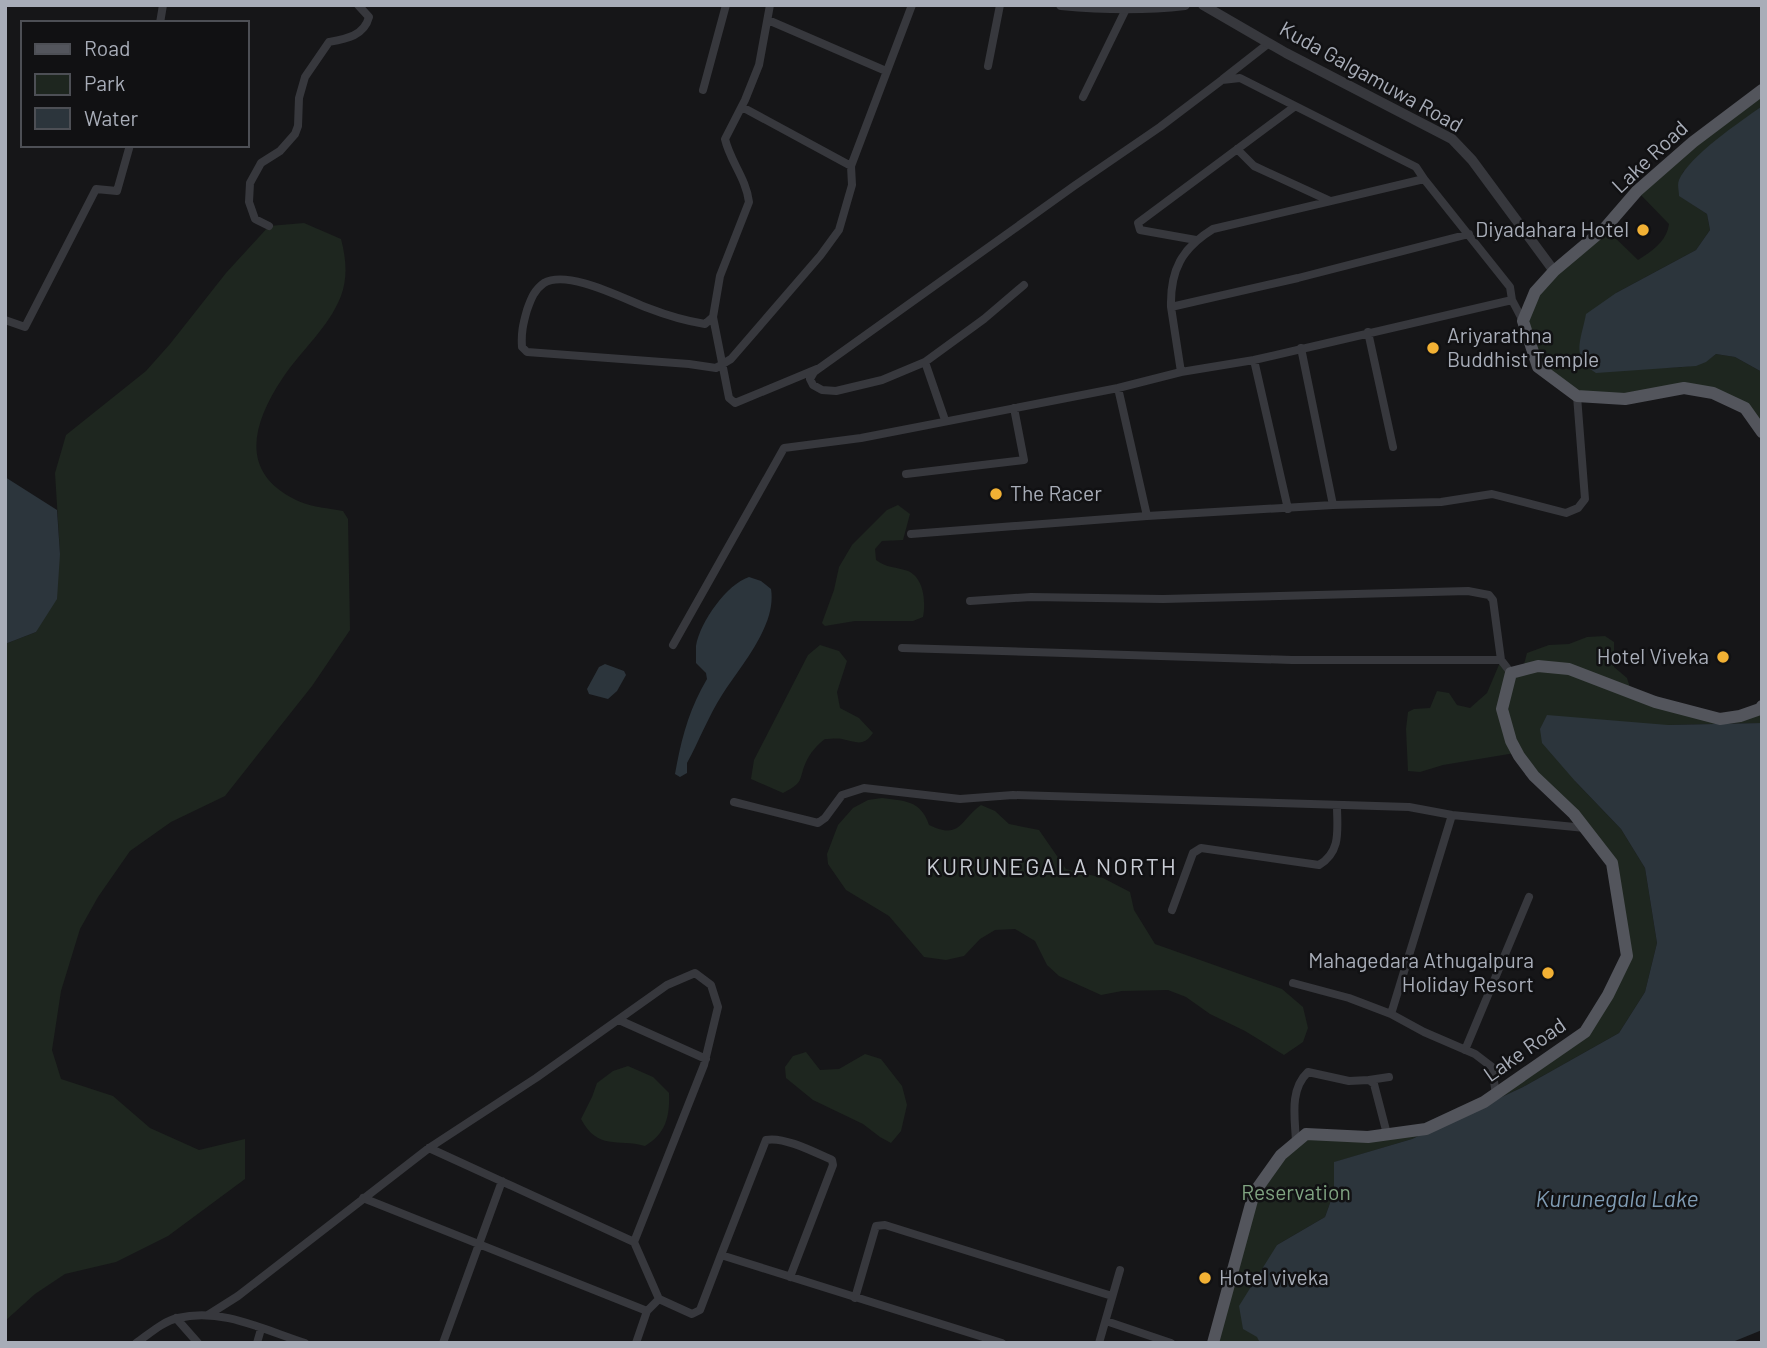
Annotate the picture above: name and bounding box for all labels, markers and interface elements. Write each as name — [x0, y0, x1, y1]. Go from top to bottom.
street label: Kuda Galgamuwa Road — [1276, 15, 1468, 136]
legend — [21, 21, 248, 147]
text: Road — [84, 35, 130, 60]
text: Park — [84, 70, 125, 95]
text: Water — [84, 105, 139, 130]
street label: Lake Road — [1606, 114, 1692, 197]
place label: Diyadahara Hotel — [1475, 216, 1629, 241]
marker: Diyadahara Hotel — [1635, 222, 1651, 238]
place label: Ariyarathna Buddhist Temple — [1447, 322, 1599, 371]
marker: Ariyarathna Buddhist Temple — [1425, 340, 1441, 356]
place label: The Racer — [1010, 480, 1102, 505]
marker: The Racer — [988, 486, 1004, 502]
place label: Hotel Viveka — [1597, 643, 1709, 668]
marker: Hotel Viveka — [1715, 649, 1731, 665]
district label: KURUNEGALA NORTH — [926, 852, 1178, 880]
place label: Mahagedara Athugalpura Holiday Resort — [1308, 947, 1534, 996]
marker: Mahagedara Athugalpura Holiday Resort — [1540, 965, 1556, 981]
street label: Lake Road — [1478, 1011, 1570, 1086]
park label: Reservation — [1241, 1179, 1351, 1204]
water label: Kurunegala Lake — [1536, 1184, 1698, 1212]
place label: Hotel viveka — [1219, 1264, 1329, 1289]
marker: Hotel viveka — [1197, 1270, 1213, 1286]

